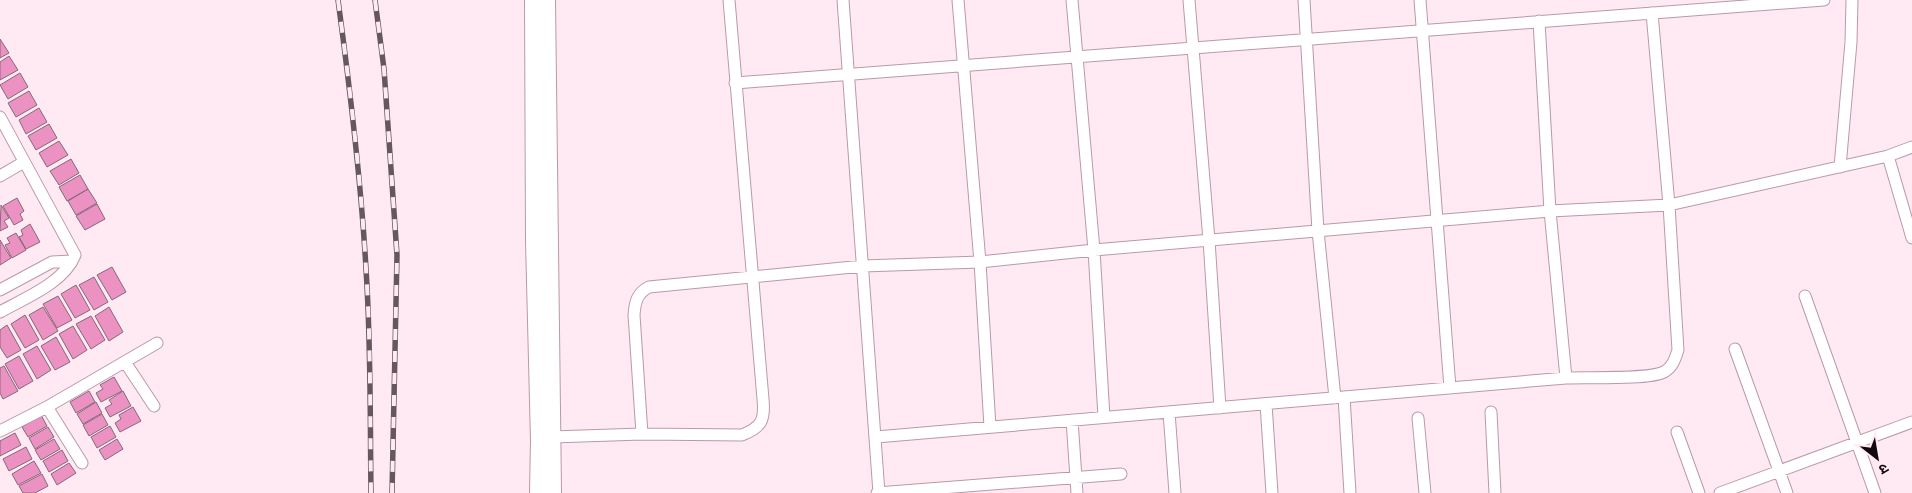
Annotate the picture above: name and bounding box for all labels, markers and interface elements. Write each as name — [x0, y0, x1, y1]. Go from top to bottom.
north arrow — [1852, 433, 1902, 483]
text: उ — [1875, 460, 1892, 479]

